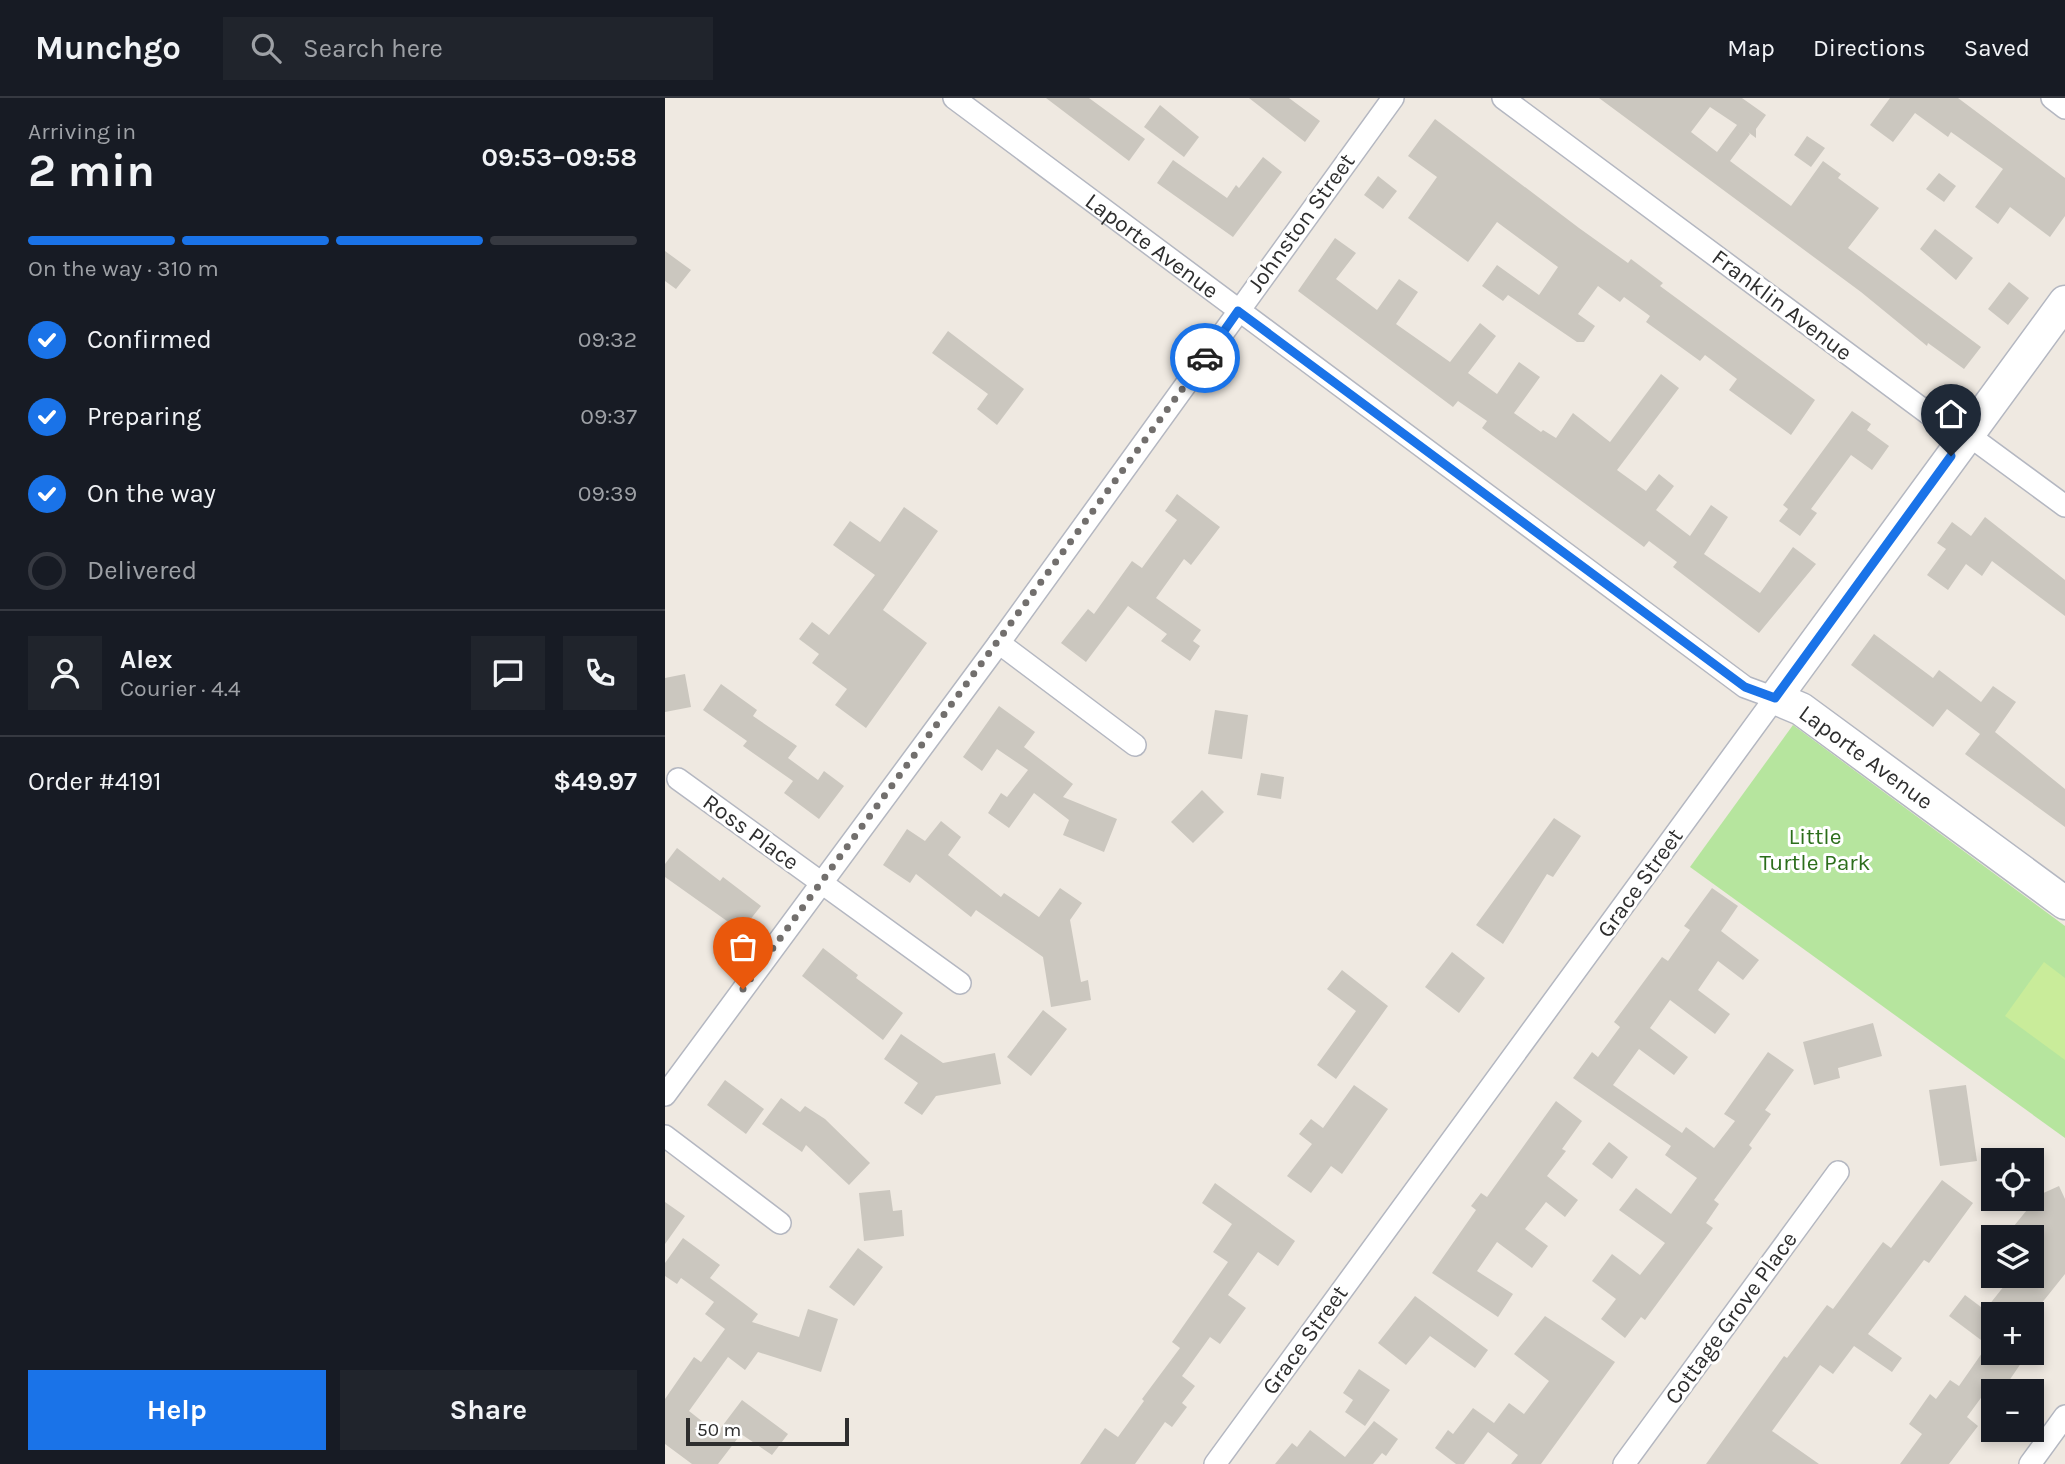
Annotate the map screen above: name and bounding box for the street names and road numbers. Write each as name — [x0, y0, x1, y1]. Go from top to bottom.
street label: Johnston Street — [1241, 148, 1361, 298]
street label: Laporte Avenue — [1080, 187, 1224, 304]
street label: Franklin Avenue — [1707, 244, 1857, 366]
street label: Laporte Avenue — [1794, 699, 1938, 815]
street label: Ross Place — [698, 788, 804, 876]
street label: Grace Street — [1591, 823, 1689, 943]
street label: Cottage Grove Place — [1659, 1226, 1803, 1410]
street label: Grace Street — [1256, 1280, 1354, 1400]

